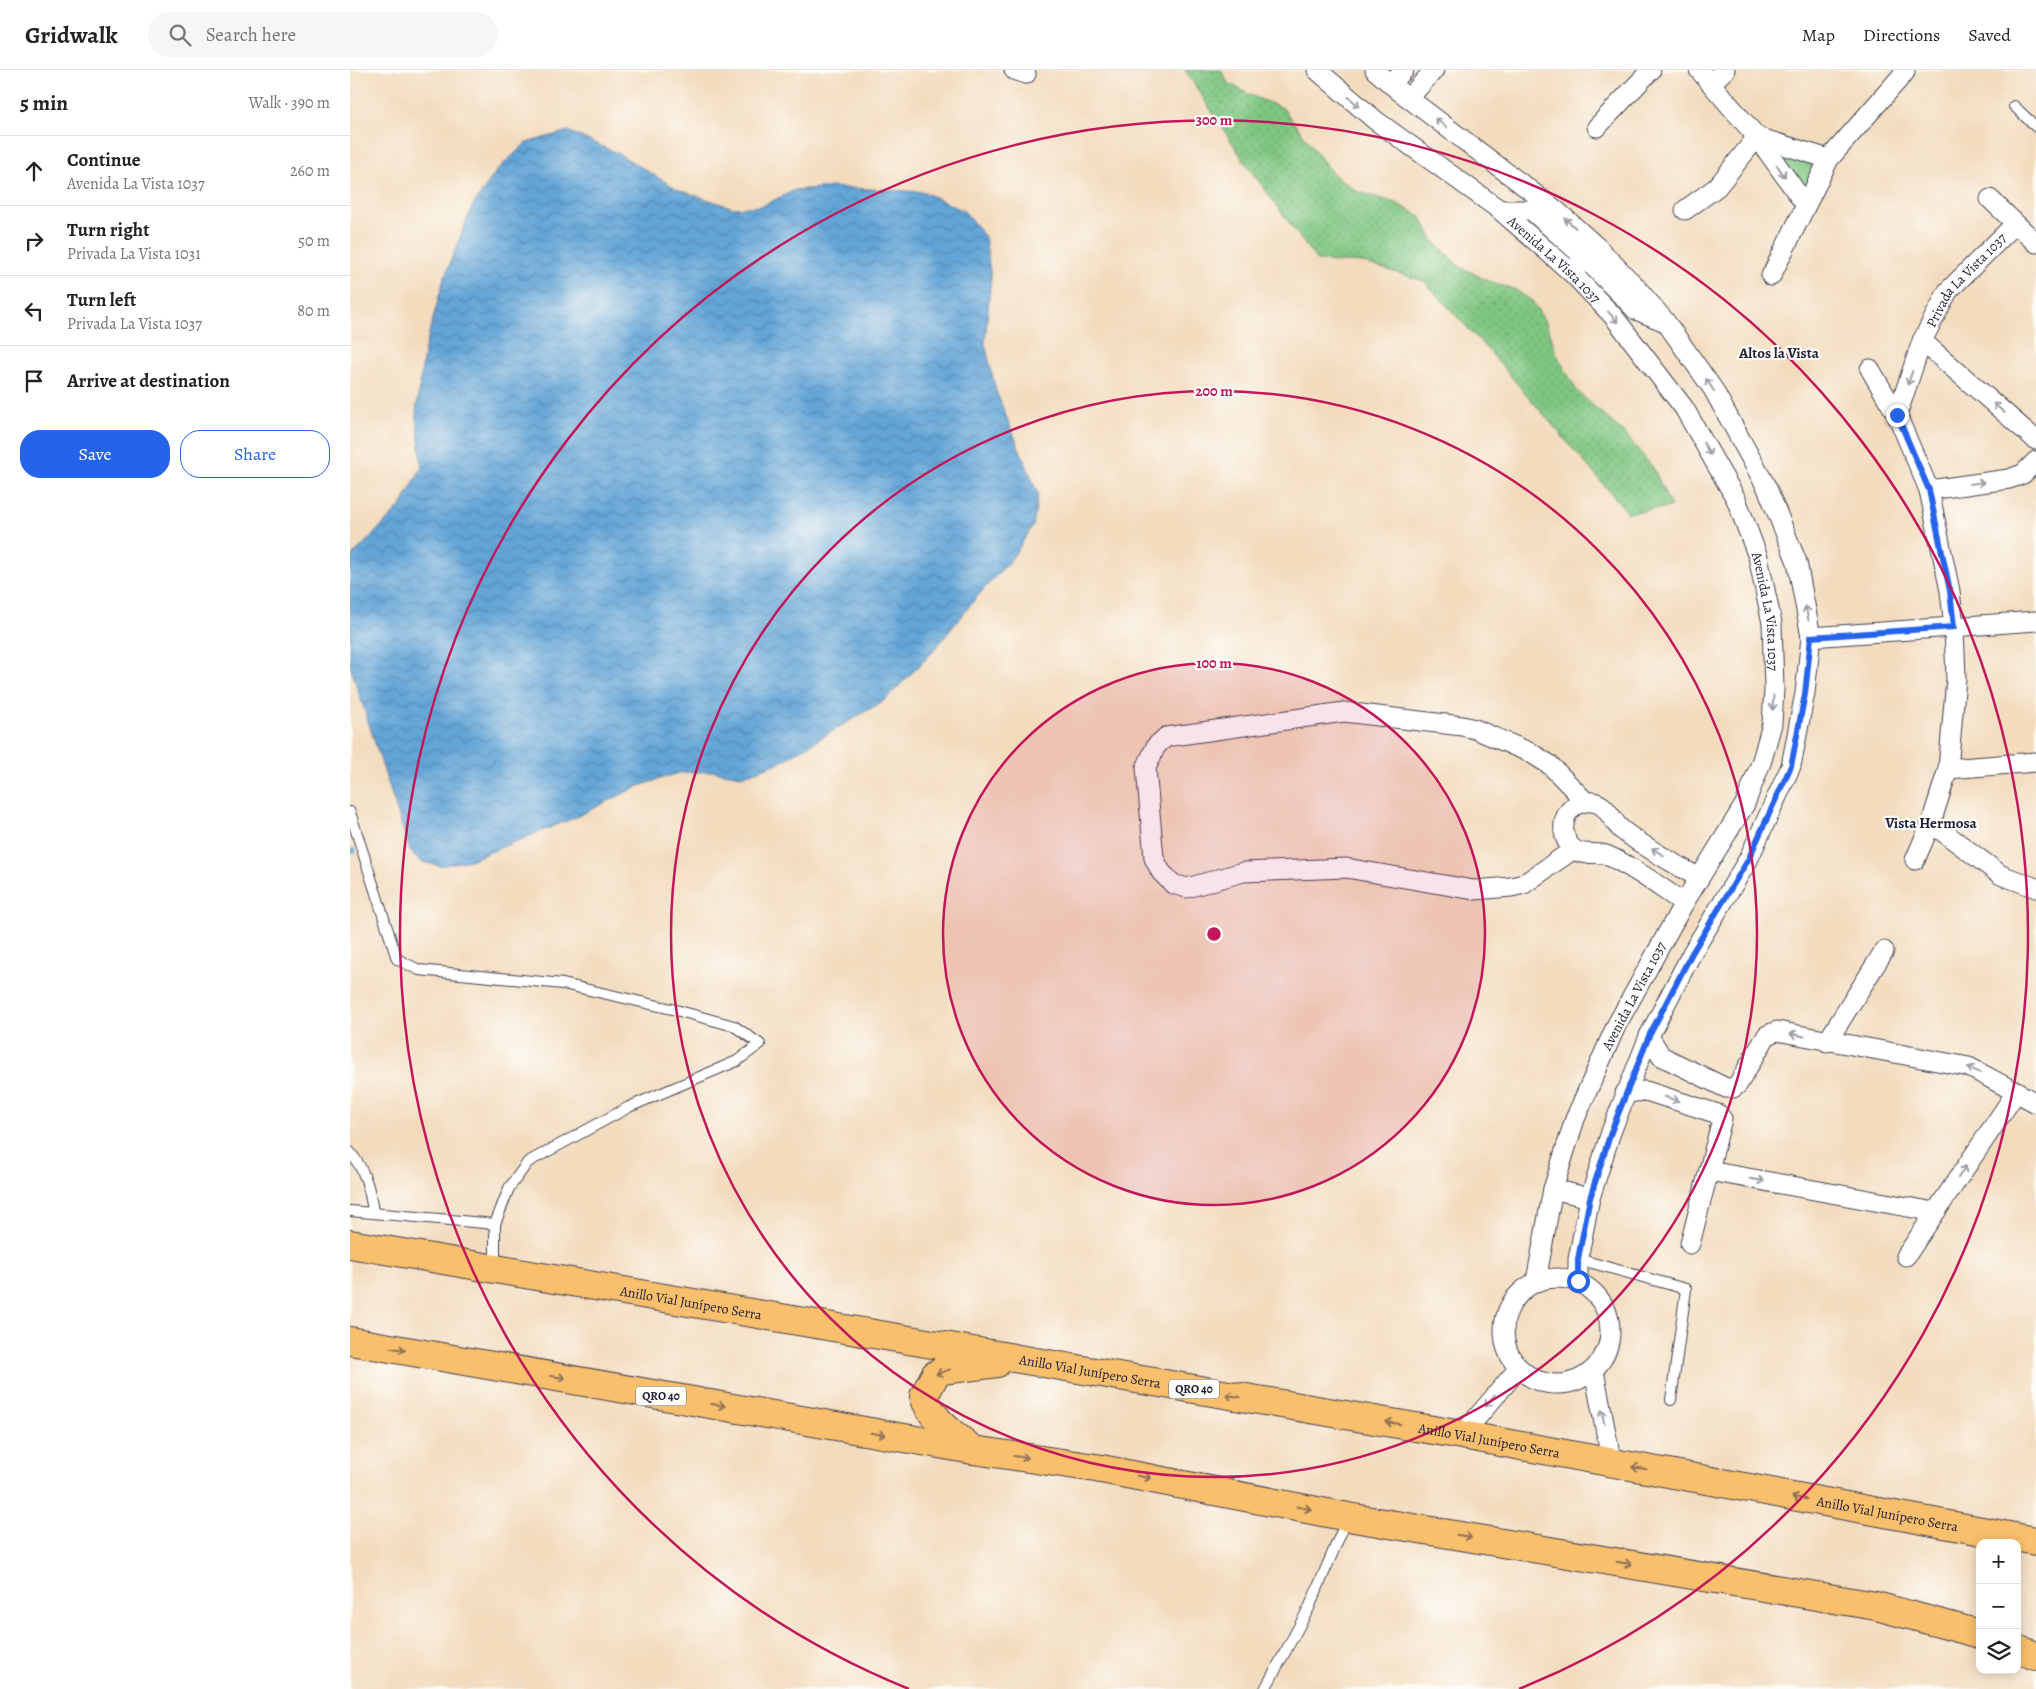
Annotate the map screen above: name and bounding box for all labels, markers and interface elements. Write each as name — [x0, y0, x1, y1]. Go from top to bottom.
search box — [148, 12, 498, 57]
text: Gridwalk — [25, 19, 118, 51]
icon: search — [166, 21, 194, 49]
text: Search here — [206, 22, 296, 48]
text: Map — [1802, 23, 1835, 47]
text: Directions — [1863, 23, 1940, 47]
text: Saved — [1968, 23, 2011, 47]
text: 5 min — [20, 89, 68, 117]
text: Walk · 390 m — [249, 92, 330, 114]
one-way arrow — [1348, 96, 1361, 108]
text: 300 m — [1196, 110, 1233, 130]
one-way arrow — [1434, 118, 1448, 128]
text: Continue — [67, 147, 141, 173]
icon: ahead — [20, 157, 48, 185]
text: 260 m — [290, 160, 330, 182]
one-way arrow — [1776, 164, 1786, 178]
text: Avenida La Vista 1037 — [67, 173, 205, 195]
street label: Avenida La Vista 1037 — [1503, 211, 1605, 307]
text: Turn right — [67, 217, 149, 243]
one-way arrow — [1563, 217, 1576, 229]
icon: right — [20, 227, 48, 255]
street label: Privada La Vista 1037 — [1921, 229, 2010, 330]
text: 50 m — [298, 230, 330, 252]
text: Privada La Vista 1031 — [67, 243, 201, 265]
text: Turn left — [67, 287, 136, 313]
icon: left — [20, 297, 48, 325]
text: 80 m — [297, 300, 330, 322]
one-way arrow — [1608, 310, 1619, 323]
text: Privada La Vista 1037 — [67, 313, 202, 335]
district label: Altos la Vista — [1738, 343, 1820, 363]
icon: arrive — [20, 367, 48, 395]
text: Arrive at destination — [67, 368, 230, 394]
one-way arrow — [1905, 369, 1914, 385]
one-way arrow — [1705, 378, 1715, 392]
text: 200 m — [1195, 381, 1233, 401]
one-way arrow — [1993, 402, 2006, 414]
route end — [1886, 404, 1909, 427]
button: Save — [20, 430, 170, 478]
button: Share — [180, 430, 330, 478]
one-way arrow — [1703, 441, 1713, 455]
one-way arrow — [1969, 478, 1985, 488]
street label: Avenida La Vista 1037 — [1747, 548, 1783, 671]
one-way arrow — [1801, 606, 1811, 622]
text: 100 m — [1196, 653, 1232, 673]
one-way arrow — [1769, 695, 1778, 711]
district label: Vista Hermosa — [1884, 813, 1978, 833]
one-way arrow — [1651, 847, 1665, 857]
centre of rings — [1205, 925, 1223, 943]
street label: Avenida La Vista 1037 — [1597, 938, 1671, 1055]
one-way arrow — [1790, 1030, 1806, 1039]
one-way arrow — [1967, 1064, 1982, 1074]
one-way arrow — [1664, 1095, 1680, 1104]
one-way arrow — [1957, 1165, 1967, 1179]
one-way arrow — [1748, 1176, 1764, 1185]
route start — [1567, 1270, 1590, 1293]
street label: Anillo Vial Junípero Serra — [618, 1281, 764, 1324]
one-way arrow — [390, 1345, 406, 1355]
street label: Anillo Vial Junípero Serra — [1017, 1349, 1163, 1393]
one-way arrow — [936, 1368, 951, 1377]
one-way arrow — [550, 1373, 566, 1383]
road number: QRO 40 — [1169, 1380, 1219, 1398]
road number: QRO 40 — [636, 1386, 686, 1405]
one-way arrow — [1225, 1390, 1241, 1400]
one-way arrow — [1485, 1395, 1496, 1408]
one-way arrow — [710, 1401, 726, 1411]
one-way arrow — [1598, 1409, 1607, 1425]
one-way arrow — [1385, 1418, 1401, 1428]
street label: Anillo Vial Junípero Serra — [1416, 1418, 1562, 1462]
one-way arrow — [870, 1429, 886, 1439]
one-way arrow — [1013, 1452, 1029, 1462]
one-way arrow — [1631, 1463, 1647, 1473]
one-way arrow — [1136, 1473, 1152, 1482]
street label: Anillo Vial Junípero Serra — [1814, 1491, 1960, 1536]
one-way arrow — [1791, 1492, 1807, 1502]
one-way arrow — [1295, 1504, 1311, 1514]
one-way arrow — [1455, 1532, 1471, 1542]
map controls — [1976, 1539, 2021, 1674]
button: + — [1976, 1539, 2021, 1584]
one-way arrow — [1616, 1559, 1632, 1569]
button: − — [1976, 1584, 2021, 1629]
button: layers — [1976, 1629, 2021, 1674]

